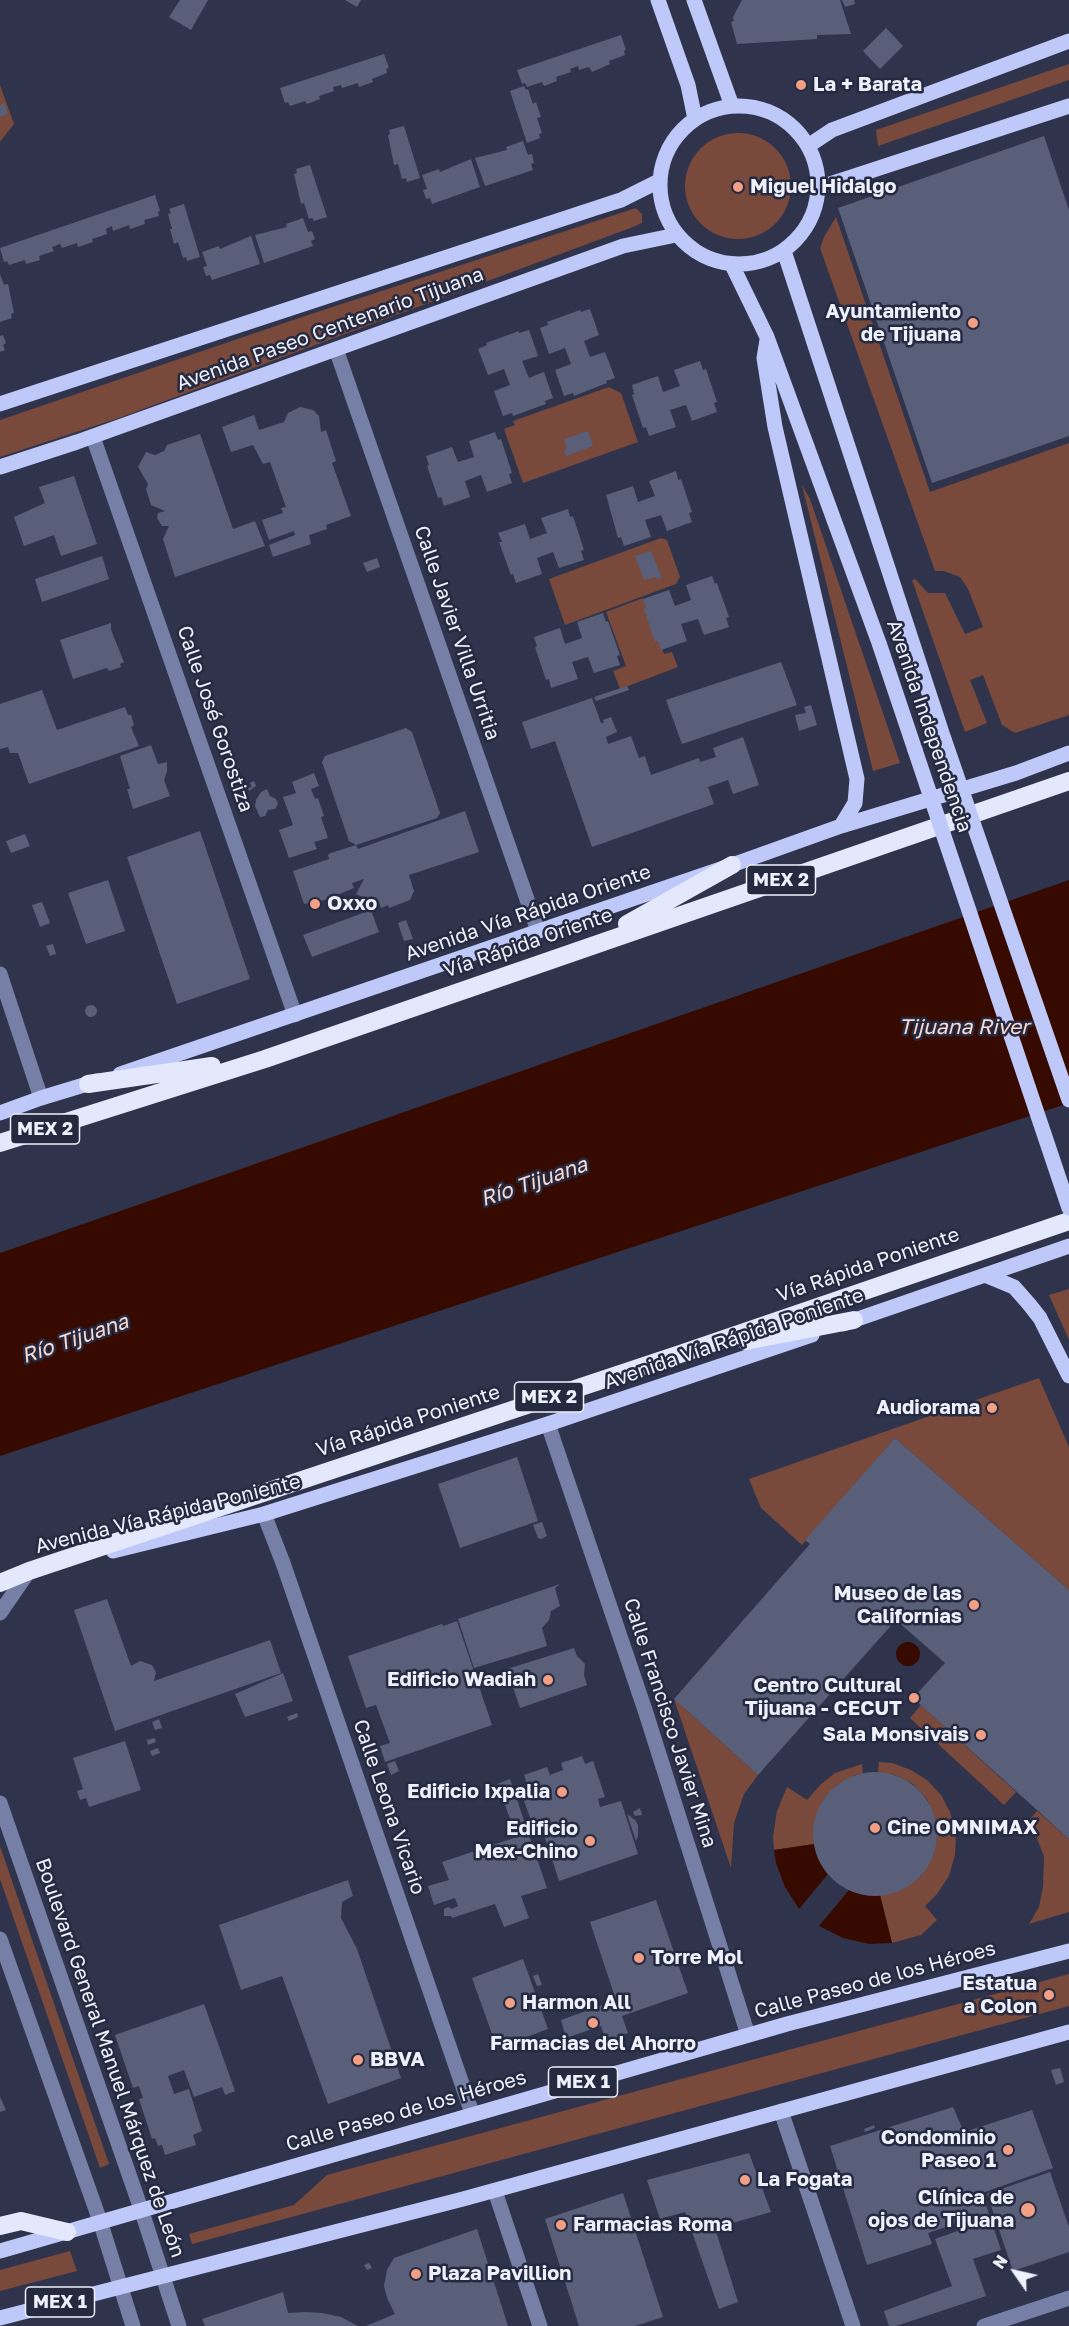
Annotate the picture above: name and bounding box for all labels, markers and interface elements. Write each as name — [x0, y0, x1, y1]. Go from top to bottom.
place label: La + Barata — [813, 73, 922, 97]
marker: La + Barata — [794, 78, 808, 92]
place label: Miguel Hidalgo — [750, 175, 896, 199]
marker: Miguel Hidalgo — [731, 180, 745, 194]
street label: Avenida Paseo Centenario Tijuana — [173, 262, 487, 396]
place label: Ayuntamiento de Tijuana — [825, 300, 961, 347]
marker: Ayuntamiento de Tijuana — [966, 316, 980, 330]
street label: Calle Javier Villa Urritia — [409, 523, 505, 743]
street label: Avenida Independencia — [881, 617, 977, 835]
street label: Calle José Gorostiza — [172, 623, 258, 815]
street label: Avenida Vía Rápida Oriente — [402, 860, 654, 966]
road number: MEX 2 — [746, 865, 816, 895]
place label: Oxxo — [327, 892, 377, 916]
marker: Oxxo — [308, 897, 322, 911]
street label: Vía Rápida Oriente — [440, 903, 616, 983]
water label: Tijuana River — [899, 1014, 1029, 1040]
road number: MEX 2 — [10, 1114, 80, 1144]
water label: Río Tijuana — [477, 1152, 591, 1212]
street label: Vía Rápida Poniente — [773, 1222, 963, 1308]
street label: Avenida Vía Rápida Poniente — [601, 1283, 867, 1395]
water label: Río Tijuana — [18, 1309, 132, 1369]
street label: Vía Rápida Poniente — [313, 1380, 503, 1462]
road number: MEX 2 — [514, 1382, 584, 1412]
place label: Audiorama — [876, 1396, 980, 1420]
marker: Audiorama — [985, 1401, 999, 1415]
street label: Avenida Vía Rápida Poniente — [33, 1469, 303, 1559]
place label: Museo de las Californias — [834, 1582, 962, 1629]
street label: Calle Francisco Javier Mina — [618, 1595, 722, 1851]
marker: Museo de las Californias — [967, 1598, 981, 1612]
place label: Edificio Wadiah — [387, 1668, 536, 1692]
marker: Edificio Wadiah — [541, 1673, 555, 1687]
place label: Centro Cultural Tijuana - CECUT — [745, 1674, 902, 1721]
marker: Centro Cultural Tijuana - CECUT — [907, 1691, 921, 1705]
street label: Calle Leona Vicario — [348, 1716, 430, 1898]
place label: Sala Monsivais — [823, 1723, 969, 1747]
marker: Sala Monsivais — [974, 1728, 988, 1742]
place label: Edificio Ixpalia — [407, 1780, 550, 1804]
marker: Edificio Ixpalia — [555, 1785, 569, 1799]
place label: Cine OMNIMAX — [887, 1816, 1037, 1840]
place label: Edificio Mex-Chino — [474, 1817, 578, 1864]
marker: Cine OMNIMAX — [868, 1821, 882, 1835]
marker: Edificio Mex-Chino — [583, 1834, 597, 1848]
street label: Boulevard General Manuel Márquez de León — [30, 1855, 190, 2261]
street label: Calle Paseo de los Héroes — [752, 1936, 998, 2024]
place label: Torre Mol — [651, 1946, 743, 1970]
marker: Torre Mol — [632, 1951, 646, 1965]
place label: Estatua a Colon — [962, 1972, 1037, 2019]
marker: Estatua a Colon — [1042, 1988, 1056, 2002]
place label: Harmon All — [522, 1991, 631, 2015]
marker: Harmon All — [503, 1996, 517, 2010]
marker: Farmacias del Ahorro — [586, 2016, 600, 2030]
place label: Farmacias del Ahorro — [490, 2032, 696, 2056]
place label: BBVA — [370, 2048, 425, 2072]
marker: BBVA — [351, 2053, 365, 2067]
street label: Calle Paseo de los Héroes — [283, 2065, 529, 2157]
road number: MEX 1 — [548, 2067, 618, 2097]
place label: Condominio Paseo 1 — [881, 2126, 996, 2173]
marker: Condominio Paseo 1 — [1001, 2143, 1015, 2157]
place label: La Fogata — [757, 2168, 852, 2192]
marker: La Fogata — [738, 2173, 752, 2187]
place label: Clínica de ojos de Tijuana — [868, 2186, 1014, 2233]
marker: Clínica de ojos de Tijuana — [1019, 2201, 1037, 2219]
place label: Farmacias Roma — [573, 2213, 732, 2237]
marker: Farmacias Roma — [554, 2218, 568, 2232]
north arrow — [985, 2242, 1045, 2302]
text: N — [988, 2251, 1012, 2273]
place label: Plaza Pavillion — [428, 2262, 571, 2286]
marker: Plaza Pavillion — [409, 2267, 423, 2281]
road number: MEX 1 — [26, 2287, 94, 2317]

